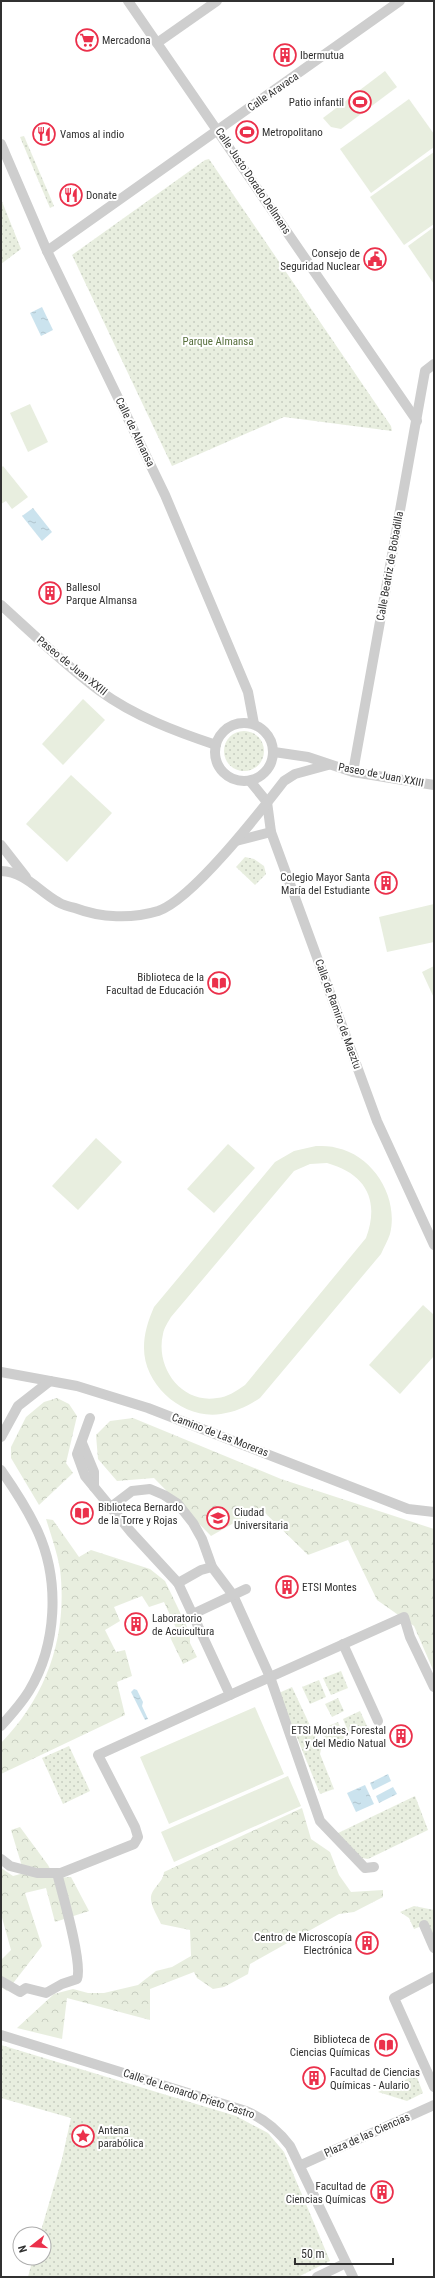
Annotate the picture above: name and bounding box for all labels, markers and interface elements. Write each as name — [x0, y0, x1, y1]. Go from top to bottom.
supermarket icon: Mercadona — [74, 27, 100, 53]
place label: Mercadona — [102, 34, 151, 47]
building icon: Ibermutua — [272, 42, 298, 68]
place label: Ibermutua — [300, 49, 344, 62]
street label: Calle Aravaca — [245, 70, 301, 114]
sports icon: Patio infantil — [347, 89, 373, 115]
place label: Patio infantil — [289, 96, 344, 109]
sports icon: Metropolitano — [234, 119, 260, 145]
restaurant icon: Vamos al indio — [31, 121, 57, 147]
street label: Calle Justo Dorado Dellmans — [213, 125, 293, 237]
place label: Metropolitano — [262, 126, 323, 139]
place label: Vamos al indio — [60, 128, 125, 141]
restaurant icon: Donate — [58, 182, 84, 208]
place label: Donate — [86, 189, 117, 202]
public building icon: Consejo de Seguridad Nuclear — [362, 246, 388, 272]
place label: Consejo de Seguridad Nuclear — [280, 247, 361, 273]
park label: Parque Almansa — [182, 335, 254, 348]
street label: Calle de Almansa — [113, 395, 157, 469]
street label: Calle Beatriz de Bobadilla — [374, 510, 406, 622]
building icon: Ballesol Parque Almansa — [37, 580, 63, 606]
place label: Ballesol Parque Almansa — [66, 581, 137, 607]
street label: Paseo de Juan XXIII — [34, 634, 110, 698]
street label: Paseo de Juan XXIII — [337, 760, 425, 790]
building icon: Colegio Mayor Santa María del Estudiante — [373, 870, 399, 896]
place label: Colegio Mayor Santa María del Estudiante — [280, 871, 370, 897]
street label: Calle de Ramiro de Maeztu — [312, 957, 364, 1071]
library icon: Biblioteca de la Facultad de Educación — [206, 970, 232, 996]
place label: Biblioteca de la Facultad de Educación — [106, 971, 204, 997]
street label: Camino de Las Moreras — [170, 1411, 270, 1459]
library icon: Biblioteca Bernardo de la Torre y Rojas — [69, 1500, 95, 1526]
place label: Biblioteca Bernardo de la Torre y Rojas — [98, 1501, 184, 1527]
school or university icon: Ciudad Universitaria — [205, 1505, 231, 1531]
place label: Ciudad Universitaria — [234, 1506, 288, 1532]
building icon: ETSI Montes — [274, 1574, 300, 1600]
place label: ETSI Montes — [302, 1581, 357, 1594]
building icon: Laboratorio de Acuicultura — [123, 1611, 149, 1637]
place label: Laboratorio de Acuicultura — [152, 1612, 214, 1638]
building icon: ETSI Montes, Forestal y del Medio Natual — [388, 1723, 414, 1749]
place label: ETSI Montes, Forestal y del Medio Natual — [291, 1724, 386, 1750]
building icon: Centro de Microscopía Electrónica — [354, 1930, 380, 1956]
place label: Centro de Microscopía Electrónica — [254, 1931, 352, 1957]
library icon: Biblioteca de Ciencias Químicas — [373, 2032, 399, 2058]
place label: Biblioteca de Ciencias Químicas — [290, 2033, 370, 2059]
building icon: Facultad de Ciencias Químicas - Aulario — [301, 2065, 327, 2091]
place label: Facultad de Ciencias Químicas - Aulario — [330, 2066, 420, 2092]
street label: Calle de Leonardo Prieto Castro — [122, 2067, 257, 2122]
street label: Plaza de las Ciencias — [322, 2110, 412, 2160]
place icon: Antena parabólica — [70, 2123, 96, 2149]
place label: Antena parabólica — [98, 2124, 143, 2150]
building icon: Facultad de Ciencias Químicas — [369, 2179, 395, 2205]
place label: Facultad de Ciencias Químicas — [286, 2180, 366, 2206]
north arrow — [12, 2226, 52, 2266]
scale bar — [295, 2240, 393, 2266]
text: N — [16, 2243, 30, 2254]
text: 50 m — [301, 2247, 325, 2261]

